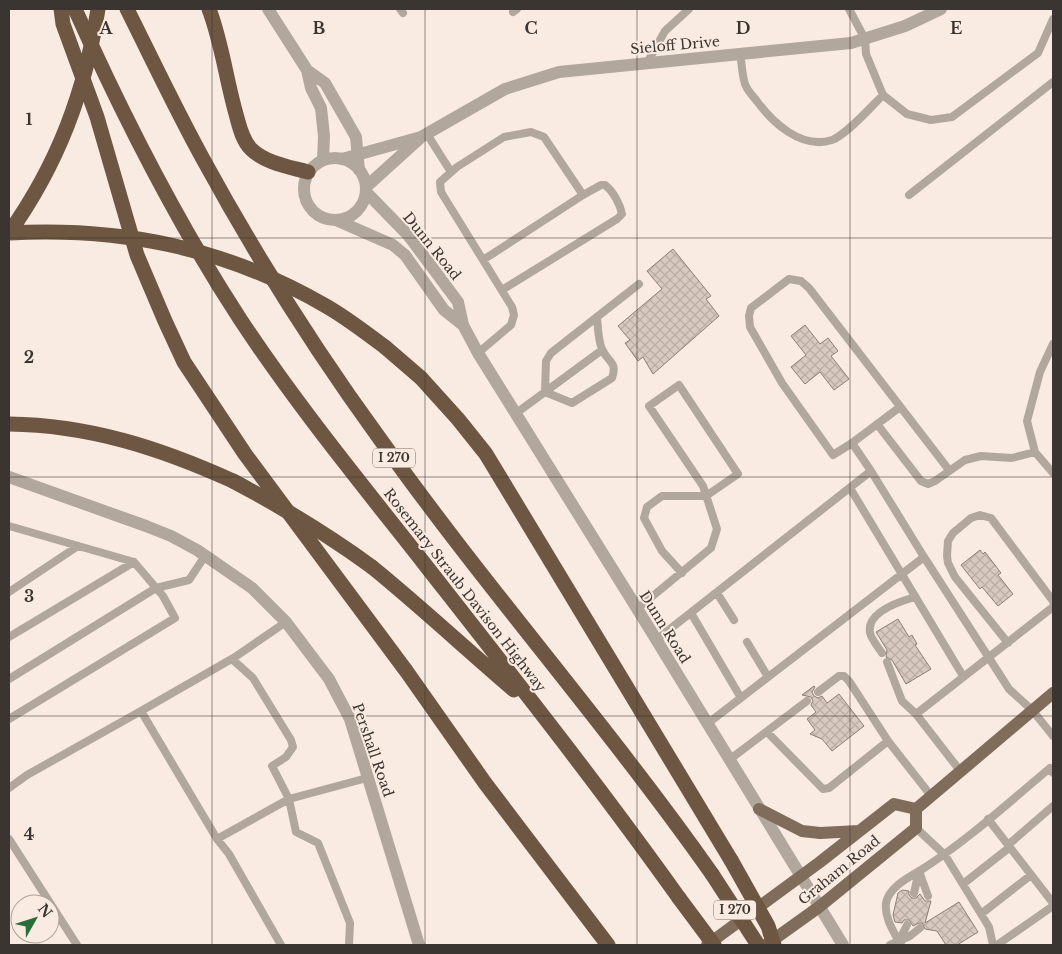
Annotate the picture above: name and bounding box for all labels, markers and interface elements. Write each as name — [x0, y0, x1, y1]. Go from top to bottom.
text: A — [99, 18, 114, 38]
text: B — [313, 18, 326, 38]
text: C — [524, 18, 538, 38]
text: D — [736, 18, 750, 38]
text: E — [950, 18, 962, 38]
street label: Sieloff Drive — [629, 32, 721, 58]
text: 1 — [26, 109, 33, 129]
street label: Dunn Road — [399, 208, 465, 284]
text: 2 — [24, 347, 34, 367]
road number: I 270 — [373, 448, 415, 468]
street label: Rosemary Straub Davison Highway — [380, 485, 550, 695]
text: 3 — [24, 586, 34, 606]
street label: Dunn Road — [636, 587, 695, 667]
street label: Pershall Road — [349, 701, 398, 800]
text: 4 — [24, 824, 34, 844]
street label: Graham Road — [794, 831, 884, 909]
north arrow — [10, 894, 60, 944]
text: N — [34, 900, 56, 922]
road number: I 270 — [714, 900, 756, 920]

